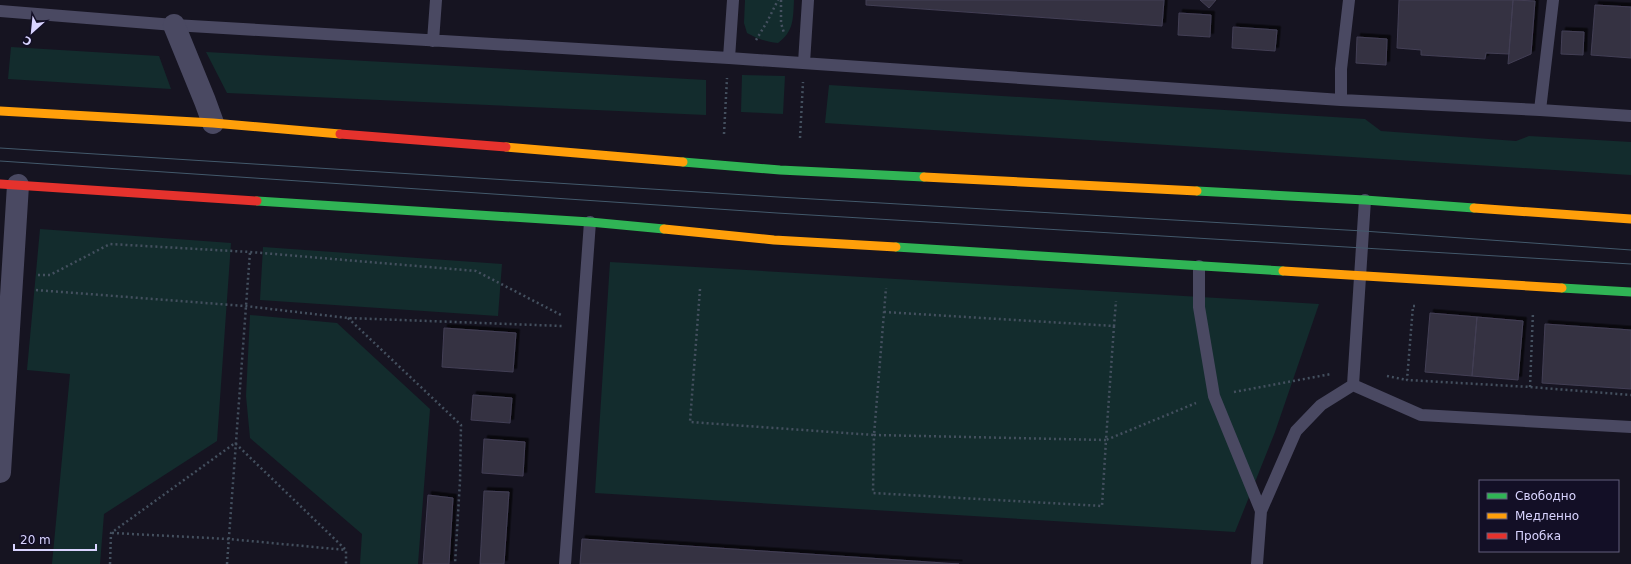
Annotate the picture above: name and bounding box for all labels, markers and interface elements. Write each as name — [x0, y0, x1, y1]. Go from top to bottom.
north arrow — [12, 12, 52, 52]
text: С — [21, 33, 34, 48]
legend — [1479, 480, 1619, 552]
text: Свободно — [1515, 489, 1576, 503]
text: Медленно — [1515, 509, 1579, 523]
scale bar — [14, 526, 96, 552]
text: Пробка — [1515, 529, 1561, 543]
text: 20 m — [20, 533, 51, 547]

